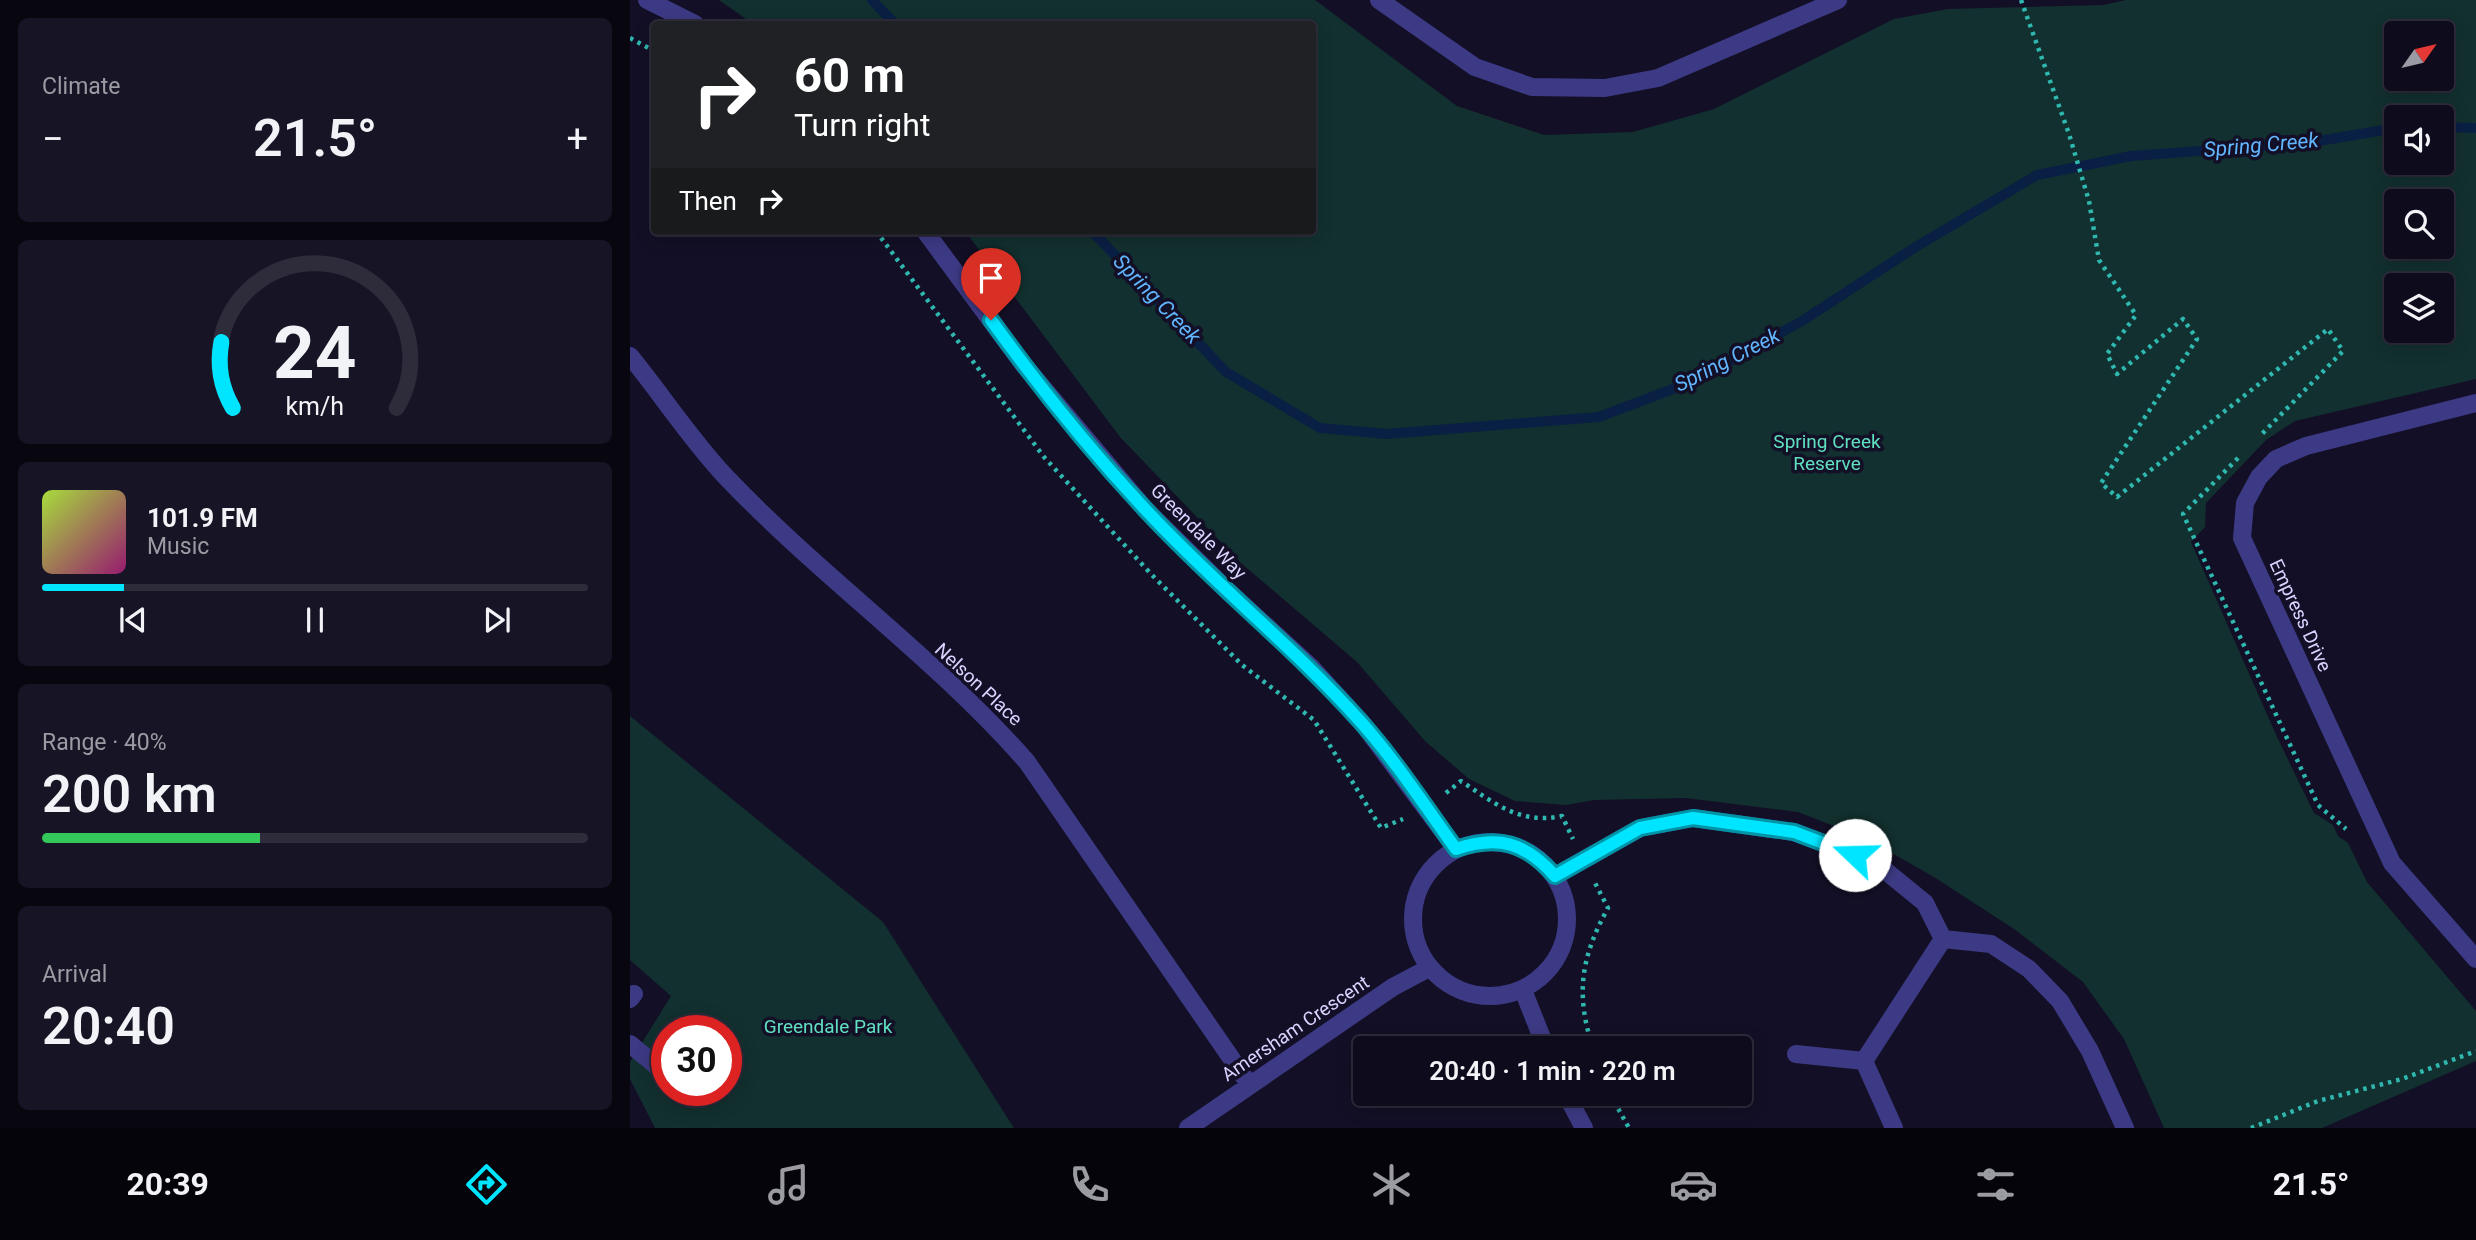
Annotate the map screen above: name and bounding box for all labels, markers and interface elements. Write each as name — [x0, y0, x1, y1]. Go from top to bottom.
north arrow — [2384, 21, 2454, 91]
map controls — [2384, 21, 2454, 343]
text: 60 m — [794, 47, 905, 104]
icon: right — [679, 49, 770, 140]
text: Climate — [42, 73, 121, 100]
button: sound — [2384, 105, 2454, 175]
text: Turn right — [794, 106, 930, 144]
text: 21.5° — [253, 108, 377, 169]
text: − — [42, 117, 64, 161]
text: + — [566, 117, 588, 161]
water label: Spring Creek — [2203, 128, 2320, 162]
icon: right — [751, 182, 789, 220]
text: Then — [679, 186, 737, 216]
button: search — [2384, 189, 2454, 259]
pin — [961, 248, 1021, 320]
water label: Spring Creek — [1108, 249, 1206, 349]
icon: arrive — [972, 259, 1010, 297]
button: layers — [2384, 273, 2454, 343]
text: 24 — [273, 310, 357, 396]
water label: Spring Creek — [1670, 323, 1784, 397]
text: km/h — [286, 392, 344, 421]
park label: Spring Creek Reserve — [1773, 430, 1881, 475]
street label: Greendale Way — [1146, 479, 1251, 584]
text: 101.9 FM — [147, 503, 258, 533]
text: Music — [147, 533, 209, 560]
street label: Empress Drive — [2264, 555, 2337, 675]
icon: previous — [114, 601, 152, 639]
icon: pause — [296, 601, 334, 639]
icon: next — [478, 601, 516, 639]
street label: Nelson Place — [930, 638, 1027, 731]
text: Range · 40% — [42, 729, 167, 756]
text: 200 km — [42, 764, 217, 825]
position arrow — [1818, 818, 1892, 892]
text: Arrival — [42, 961, 107, 988]
street label: Amersham Crescent — [1217, 971, 1373, 1086]
text: 20:40 — [42, 996, 175, 1057]
speed limit sign: 30 — [651, 1015, 742, 1106]
park label: Greendale Park — [764, 1015, 893, 1038]
text: 20:40 · 1 min · 220 m — [1429, 1056, 1676, 1086]
icon: directions — [462, 1160, 511, 1209]
icon: music — [764, 1160, 813, 1209]
icon: phone — [1065, 1160, 1114, 1209]
icon: climate — [1367, 1160, 1416, 1209]
icon: car — [1669, 1160, 1718, 1209]
icon: filters — [1971, 1160, 2020, 1209]
text: 20:39 — [126, 1165, 209, 1203]
text: 21.5° — [2273, 1165, 2349, 1203]

